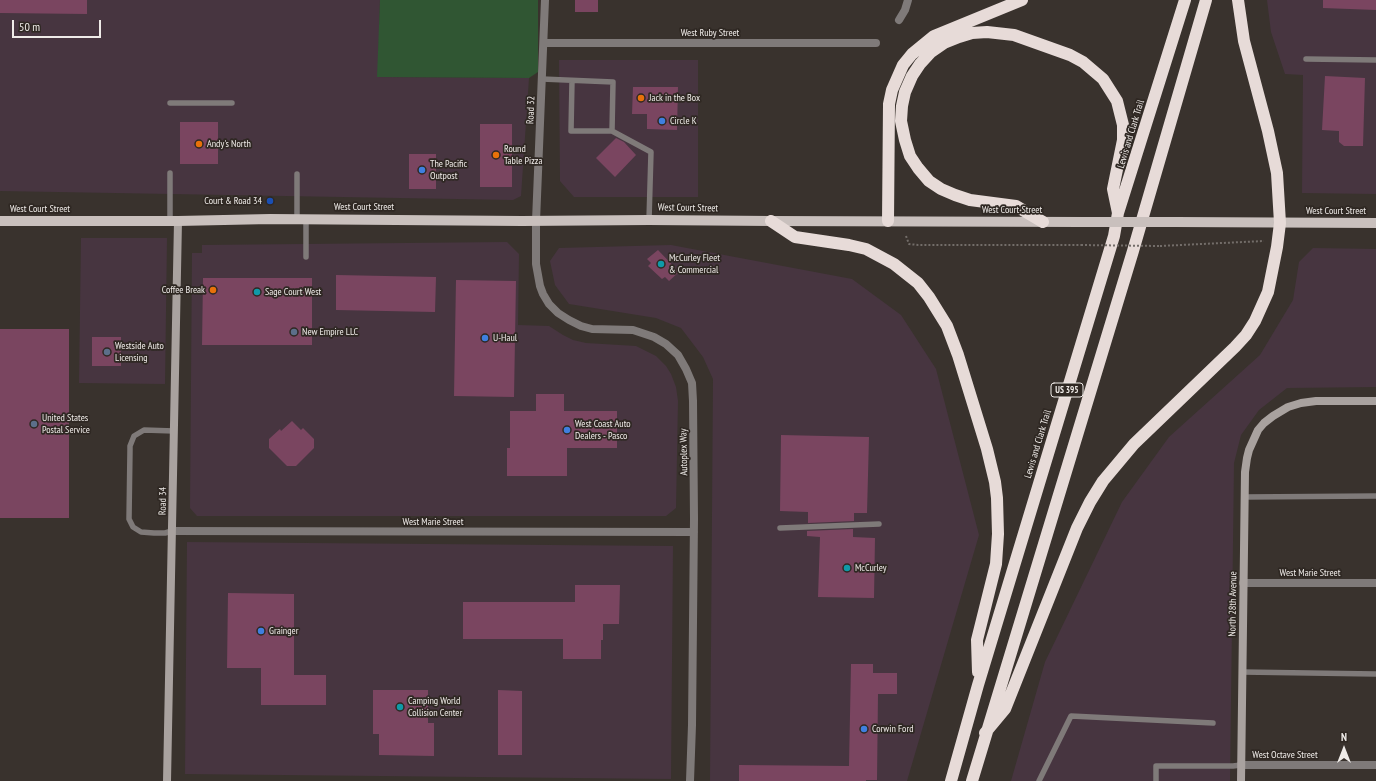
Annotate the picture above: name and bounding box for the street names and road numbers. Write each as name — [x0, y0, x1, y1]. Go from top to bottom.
street label: West Ruby Street — [681, 27, 739, 39]
street label: Road 32 — [525, 96, 537, 124]
street label: Lewis and Clark Trail — [1115, 98, 1147, 170]
street label: West Court Street — [334, 201, 394, 213]
street label: West Court Street — [658, 201, 718, 215]
street label: West Court Street — [10, 203, 70, 215]
street label: West Court Street — [982, 204, 1042, 216]
street label: West Court Street — [1306, 205, 1366, 217]
road number: US 395 — [1051, 383, 1083, 397]
street label: Lewis and Clark Trail — [1022, 408, 1054, 480]
street label: Autoplex Way — [678, 428, 690, 476]
street label: Road 34 — [157, 487, 169, 515]
street label: West Marie Street — [403, 516, 463, 528]
street label: West Marie Street — [1280, 567, 1340, 579]
street label: North 28th Avenue — [1226, 571, 1240, 637]
street label: West Octave Street — [1252, 749, 1318, 761]

